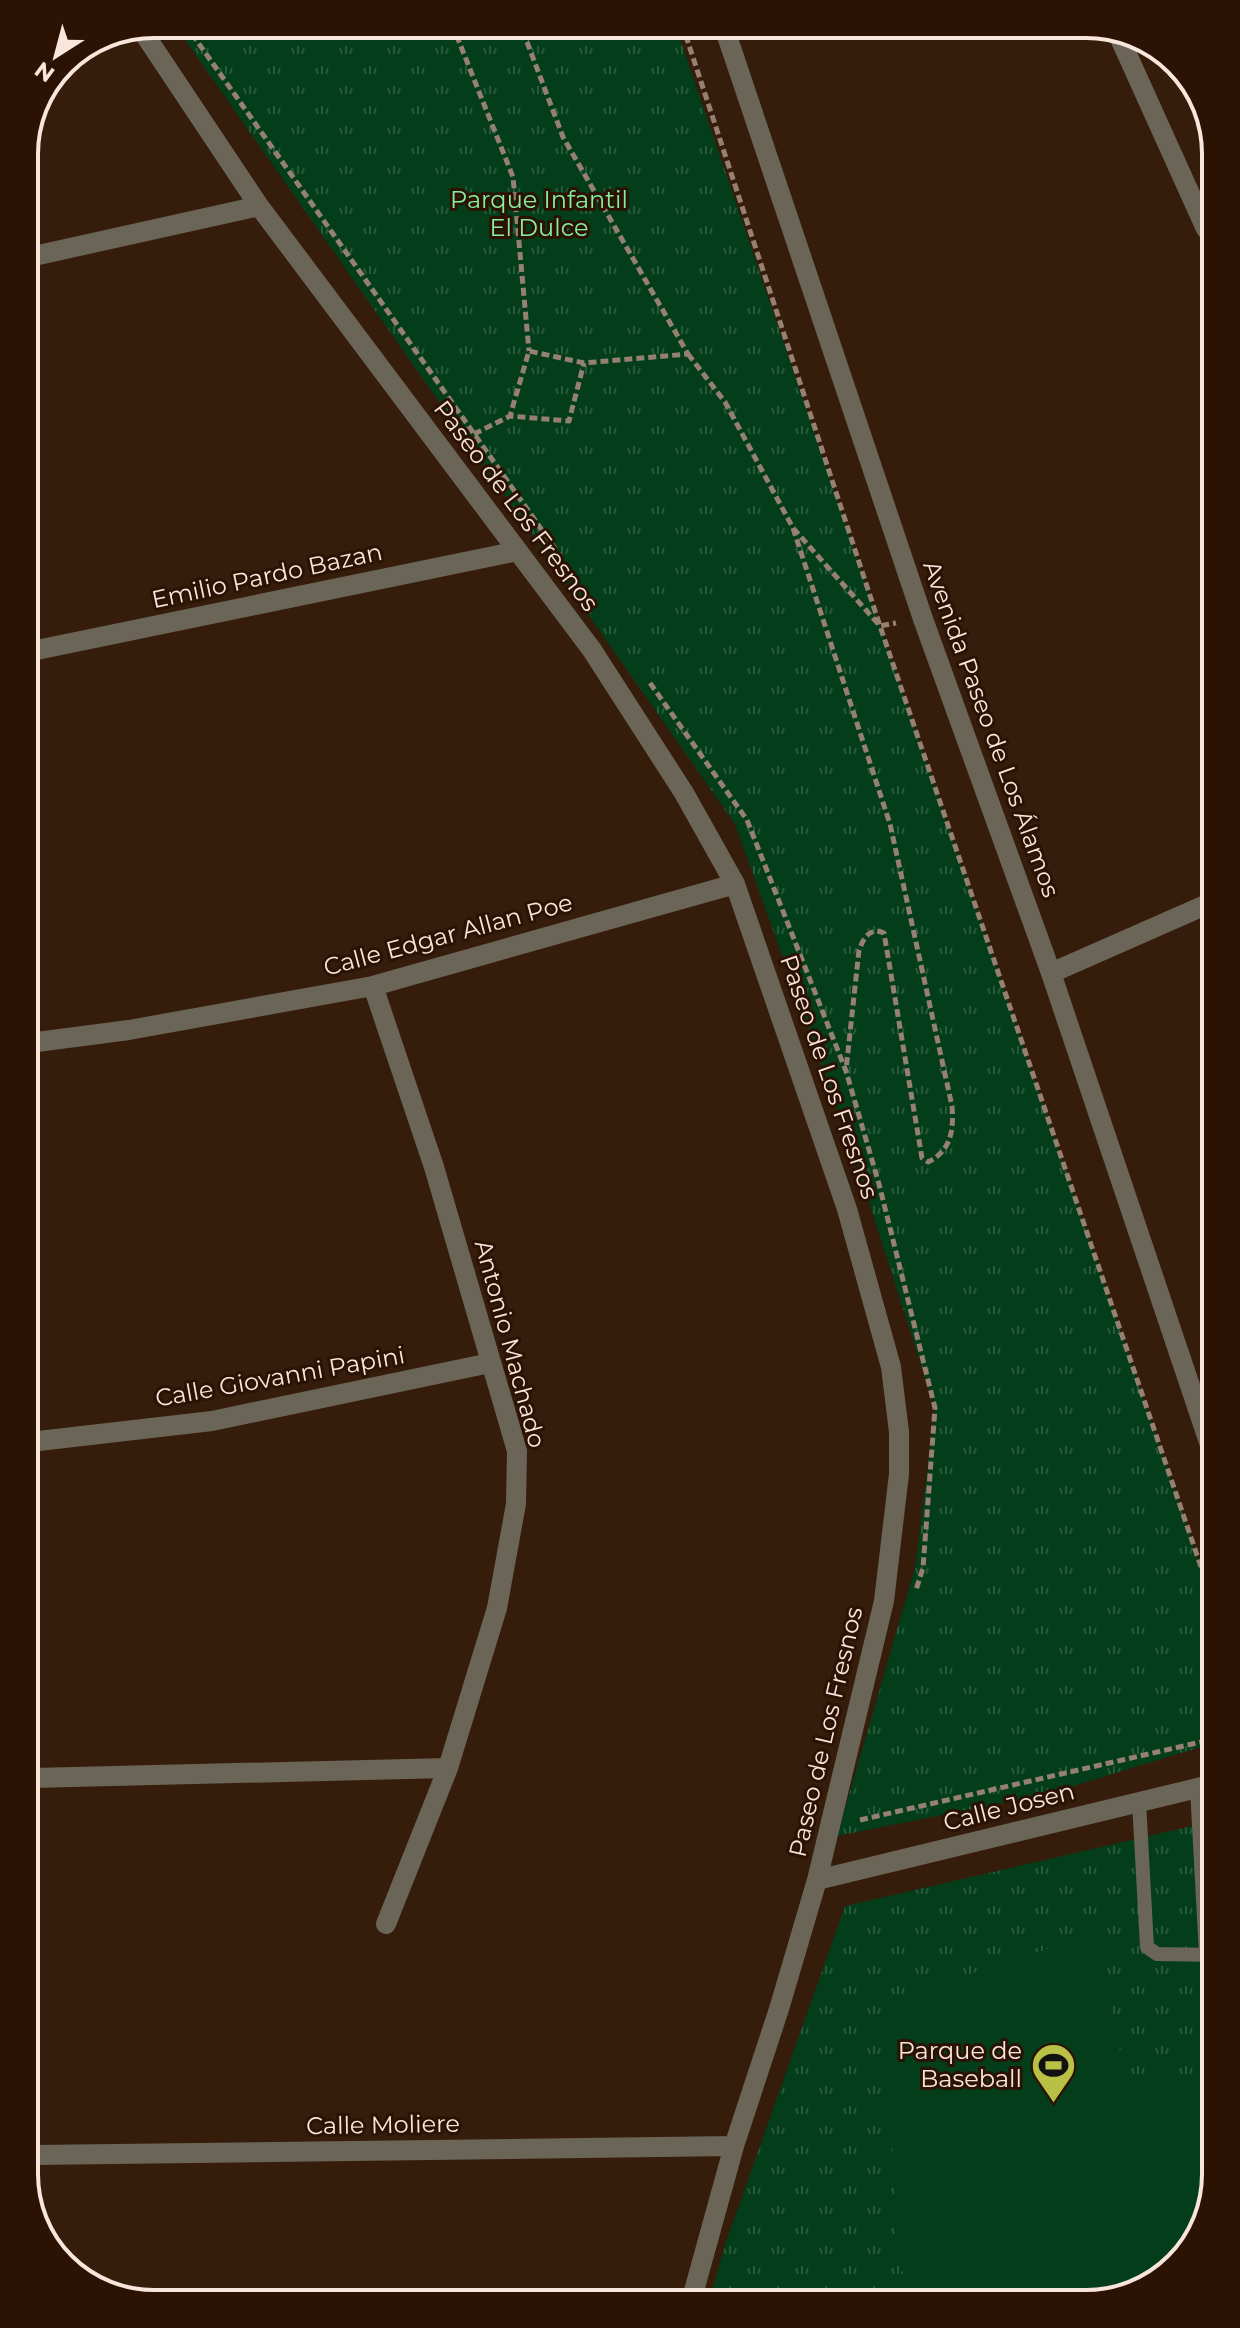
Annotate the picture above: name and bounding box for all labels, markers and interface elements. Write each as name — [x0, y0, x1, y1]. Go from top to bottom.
north arrow — [16, 16, 96, 96]
text: N — [29, 56, 60, 88]
park label: Parque Infantil El Dulce — [450, 185, 628, 242]
street label: Paseo de Los Fresnos — [428, 395, 605, 617]
street label: Emilio Pardo Bazan — [149, 537, 385, 614]
street label: Avenida Paseo de Los Álamos — [917, 557, 1066, 901]
street label: Calle Edgar Allan Poe — [320, 887, 576, 982]
street label: Paseo de Los Fresnos — [774, 951, 885, 1203]
street label: Antonio Machado — [469, 1237, 552, 1451]
street label: Calle Giovanni Papini — [153, 1340, 407, 1413]
street label: Paseo de Los Fresnos — [783, 1604, 868, 1860]
street label: Calle Josen — [940, 1776, 1077, 1837]
place label: Parque de Baseball — [898, 2036, 1022, 2093]
sports icon: Parque de Baseball — [1029, 2041, 1077, 2104]
street label: Calle Moliere — [306, 2109, 460, 2140]

